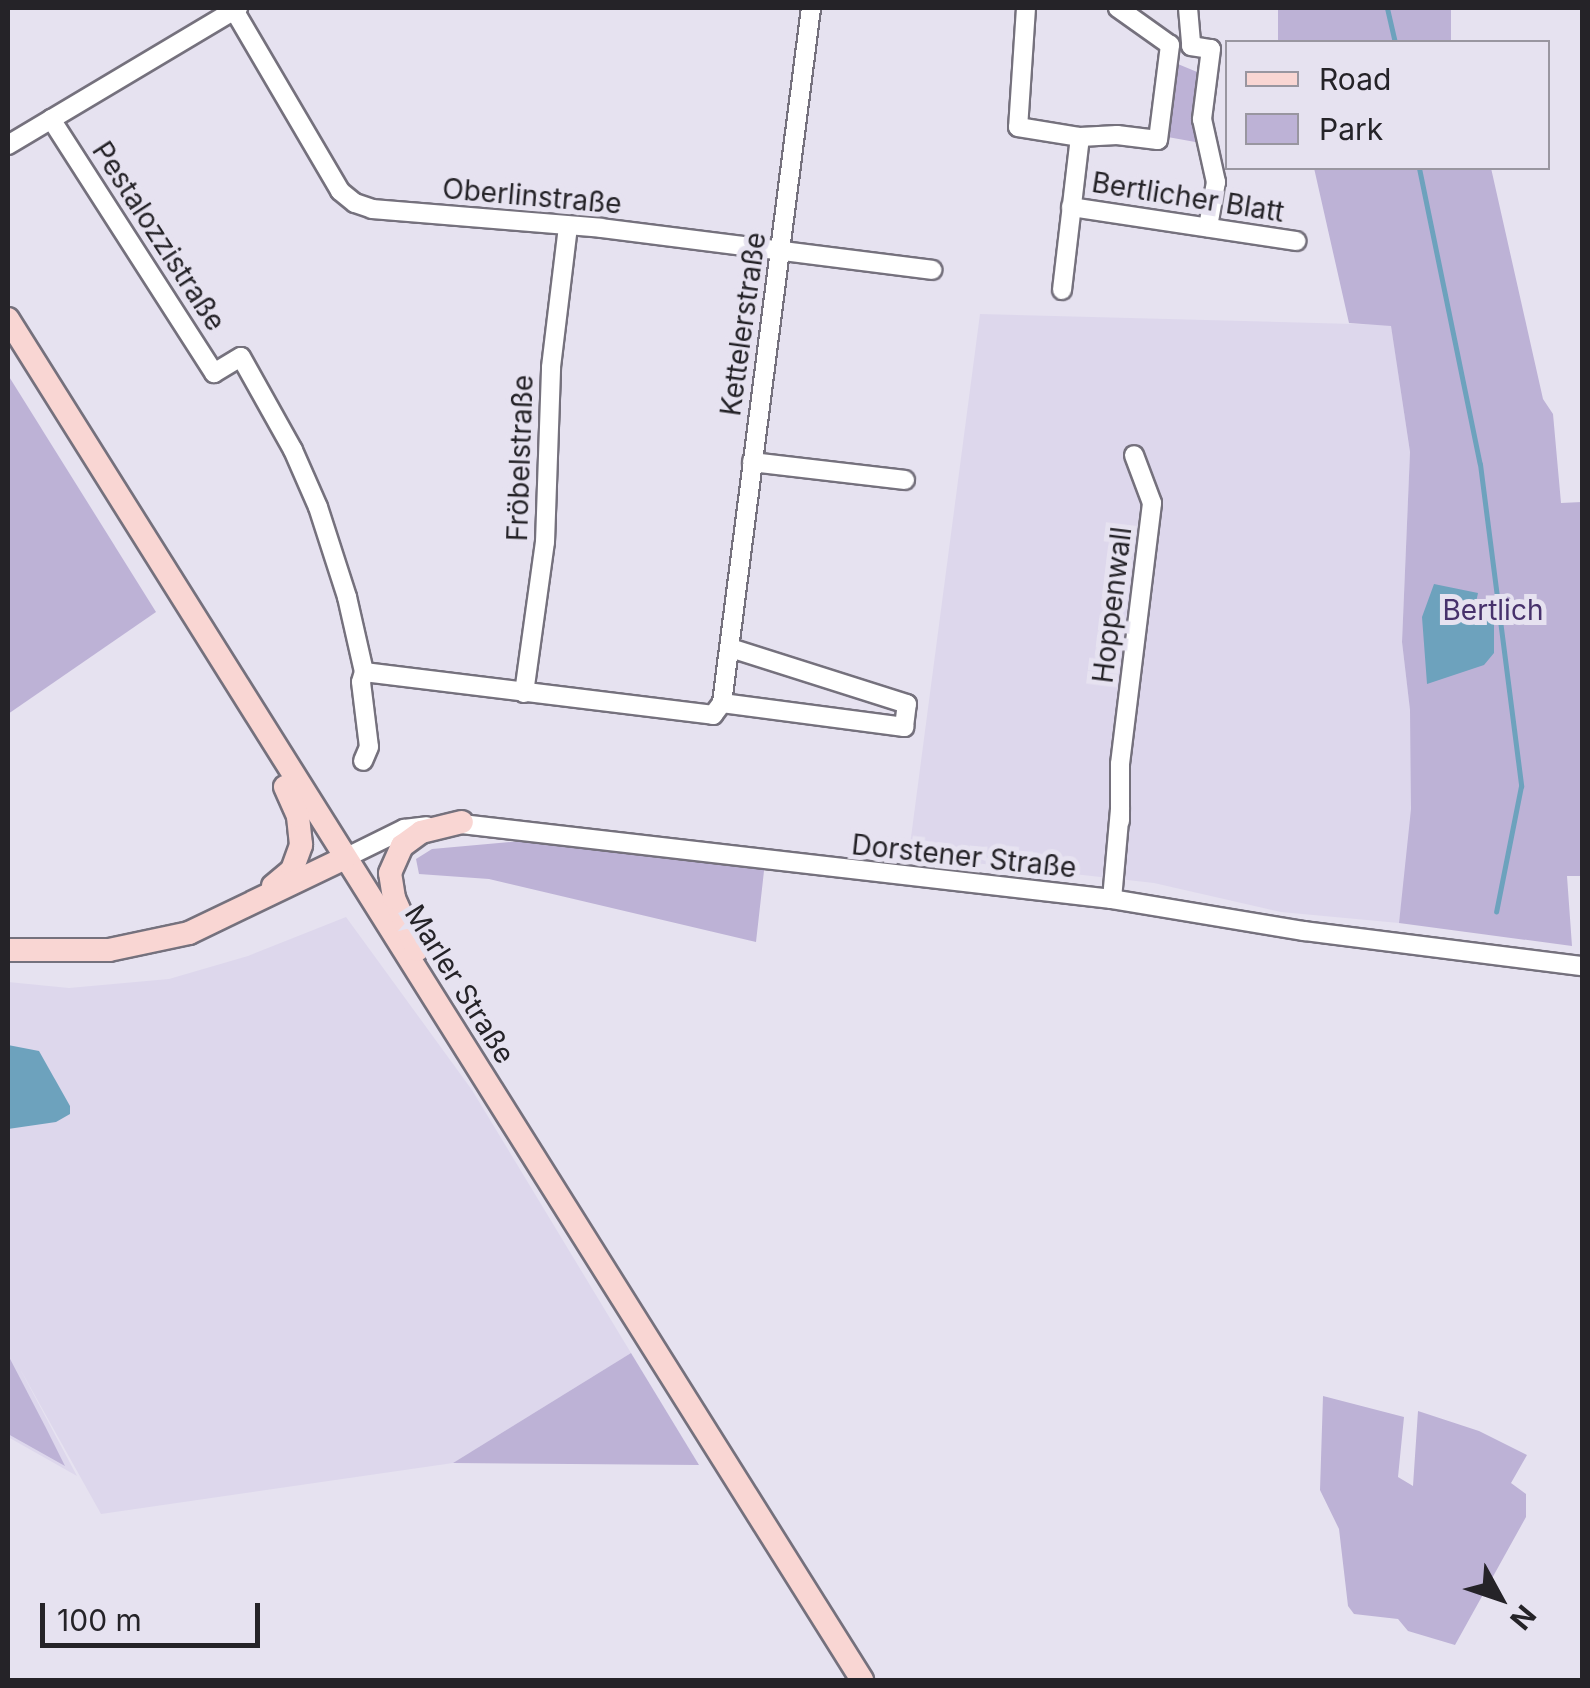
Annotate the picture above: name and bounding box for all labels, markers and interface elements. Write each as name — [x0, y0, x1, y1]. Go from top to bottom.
legend — [1225, 40, 1550, 170]
text: Road — [1319, 61, 1391, 97]
text: Park — [1319, 111, 1383, 147]
street label: Pestalozzistraße — [85, 135, 233, 337]
street label: Bertlicher Blatt — [1090, 165, 1286, 229]
street label: Oberlinstraße — [441, 171, 623, 221]
street label: Kettelerstraße — [713, 230, 773, 418]
street label: Fröbelstraße — [500, 374, 540, 542]
street label: Hoppenwall — [1086, 525, 1138, 685]
park label: Bertlich — [1443, 593, 1543, 627]
street label: Dorstener Straße — [850, 827, 1078, 885]
street label: Marler Straße — [398, 899, 522, 1069]
north arrow — [1450, 1548, 1550, 1648]
scale bar — [45, 1583, 265, 1645]
text: N — [1503, 1598, 1543, 1636]
text: 100 m — [57, 1602, 142, 1638]

